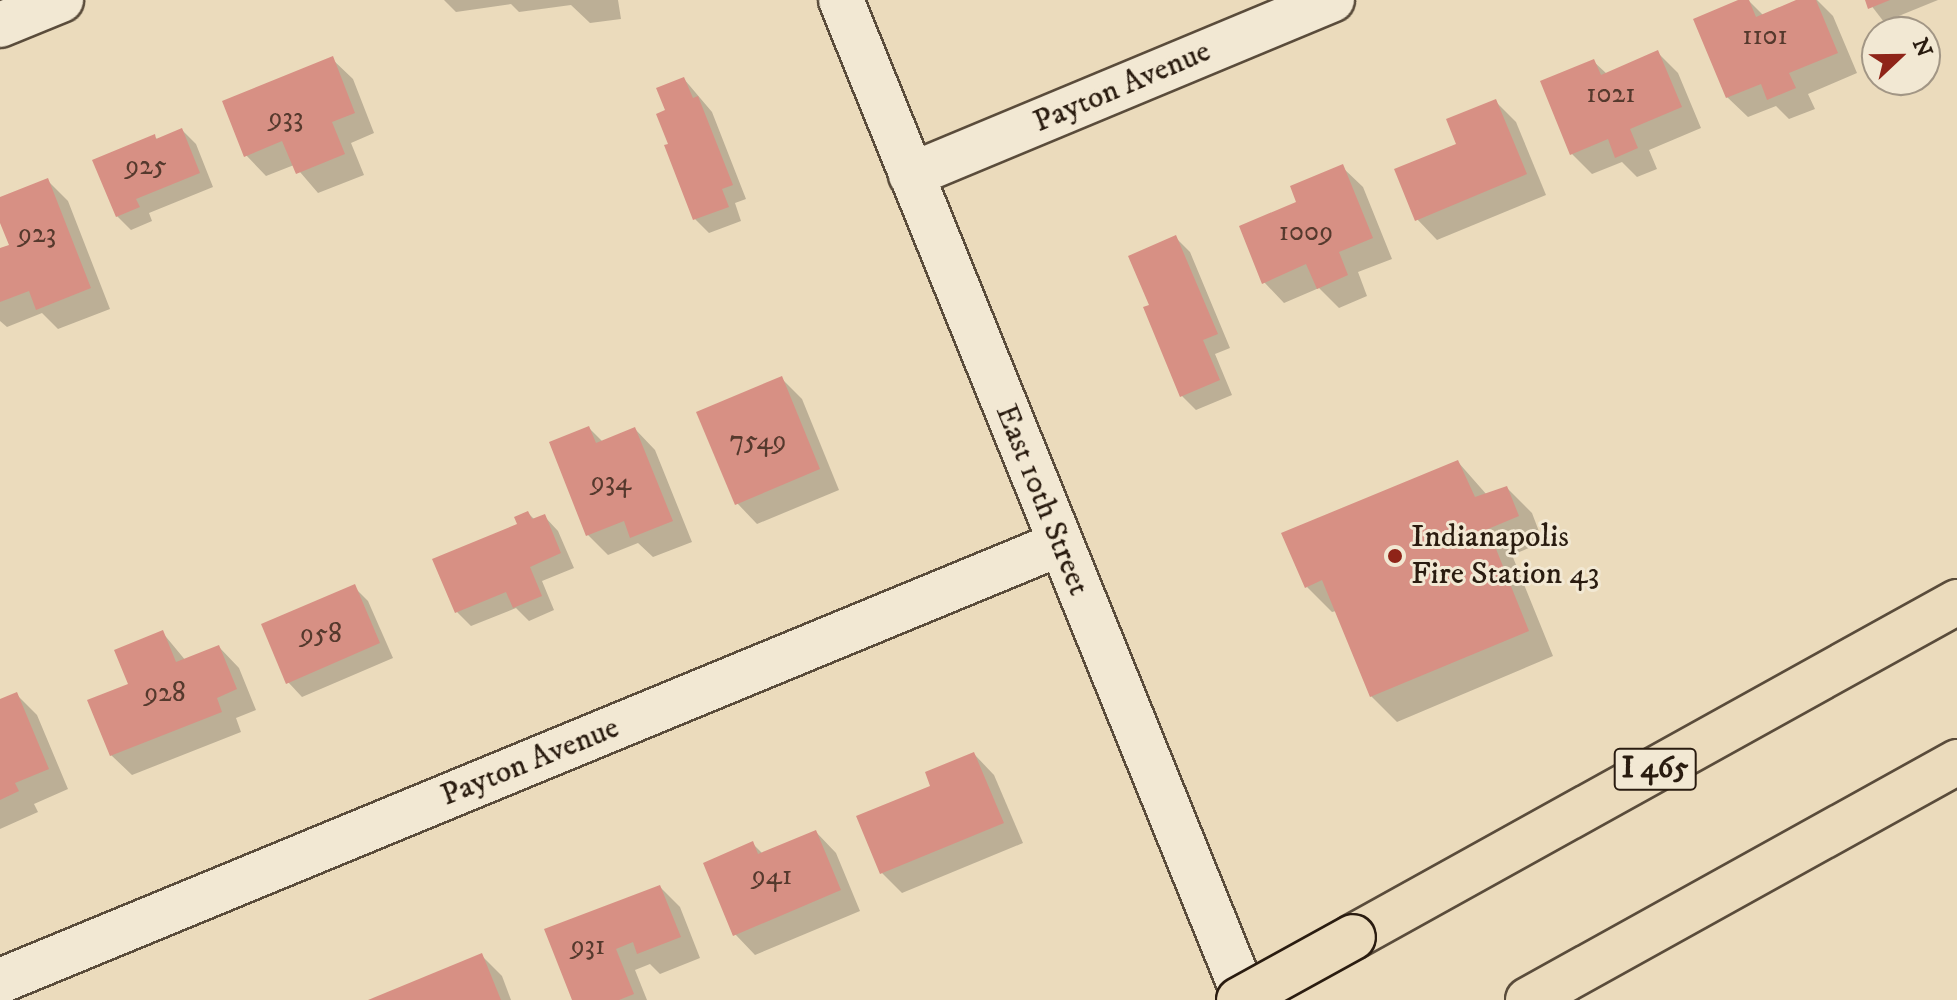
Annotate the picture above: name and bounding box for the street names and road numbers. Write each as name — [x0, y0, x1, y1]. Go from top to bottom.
street label: Payton Avenue — [1028, 32, 1216, 142]
street label: East 10th Street — [986, 399, 1098, 601]
street label: Payton Avenue — [435, 709, 625, 815]
road number: I 465 — [1613, 743, 1697, 795]

